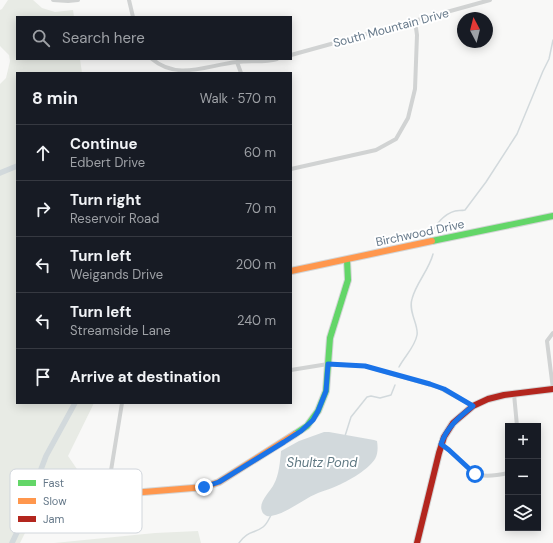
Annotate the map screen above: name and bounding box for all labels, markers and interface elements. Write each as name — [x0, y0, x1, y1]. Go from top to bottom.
street label: South Mountain Drive — [331, 5, 451, 51]
north arrow — [457, 12, 493, 48]
search box — [16, 16, 292, 60]
icon: search — [30, 27, 52, 49]
text: Search here — [62, 28, 145, 48]
text: 8 min — [32, 87, 78, 109]
text: Walk · 570 m — [200, 90, 276, 107]
text: Continue — [70, 134, 138, 154]
icon: ahead — [32, 142, 54, 164]
text: 60 m — [244, 144, 276, 161]
text: Edbert Drive — [70, 154, 145, 171]
text: Turn right — [70, 190, 141, 210]
icon: right — [32, 198, 54, 220]
text: 70 m — [245, 200, 276, 217]
text: Reservoir Road — [70, 210, 159, 227]
street label: Birchwood Drive — [374, 216, 466, 250]
text: Turn left — [70, 246, 131, 266]
icon: left — [32, 254, 54, 276]
text: 200 m — [236, 256, 276, 273]
text: Weigands Drive — [70, 266, 163, 283]
text: Turn left — [70, 302, 131, 322]
icon: left — [32, 310, 54, 332]
text: 240 m — [237, 312, 276, 329]
text: Streamside Lane — [70, 322, 171, 339]
icon: arrive — [32, 366, 54, 388]
text: Arrive at destination — [70, 367, 221, 387]
map controls — [505, 423, 541, 531]
button: + — [505, 423, 541, 459]
water label: Shultz Pond — [287, 454, 358, 471]
button: − — [505, 459, 541, 495]
route start — [466, 465, 484, 483]
legend — [10, 469, 142, 533]
text: Fast — [43, 476, 64, 490]
route end — [195, 478, 213, 496]
text: Slow — [43, 494, 67, 508]
button: layers — [505, 495, 541, 531]
text: Jam — [43, 512, 64, 526]

